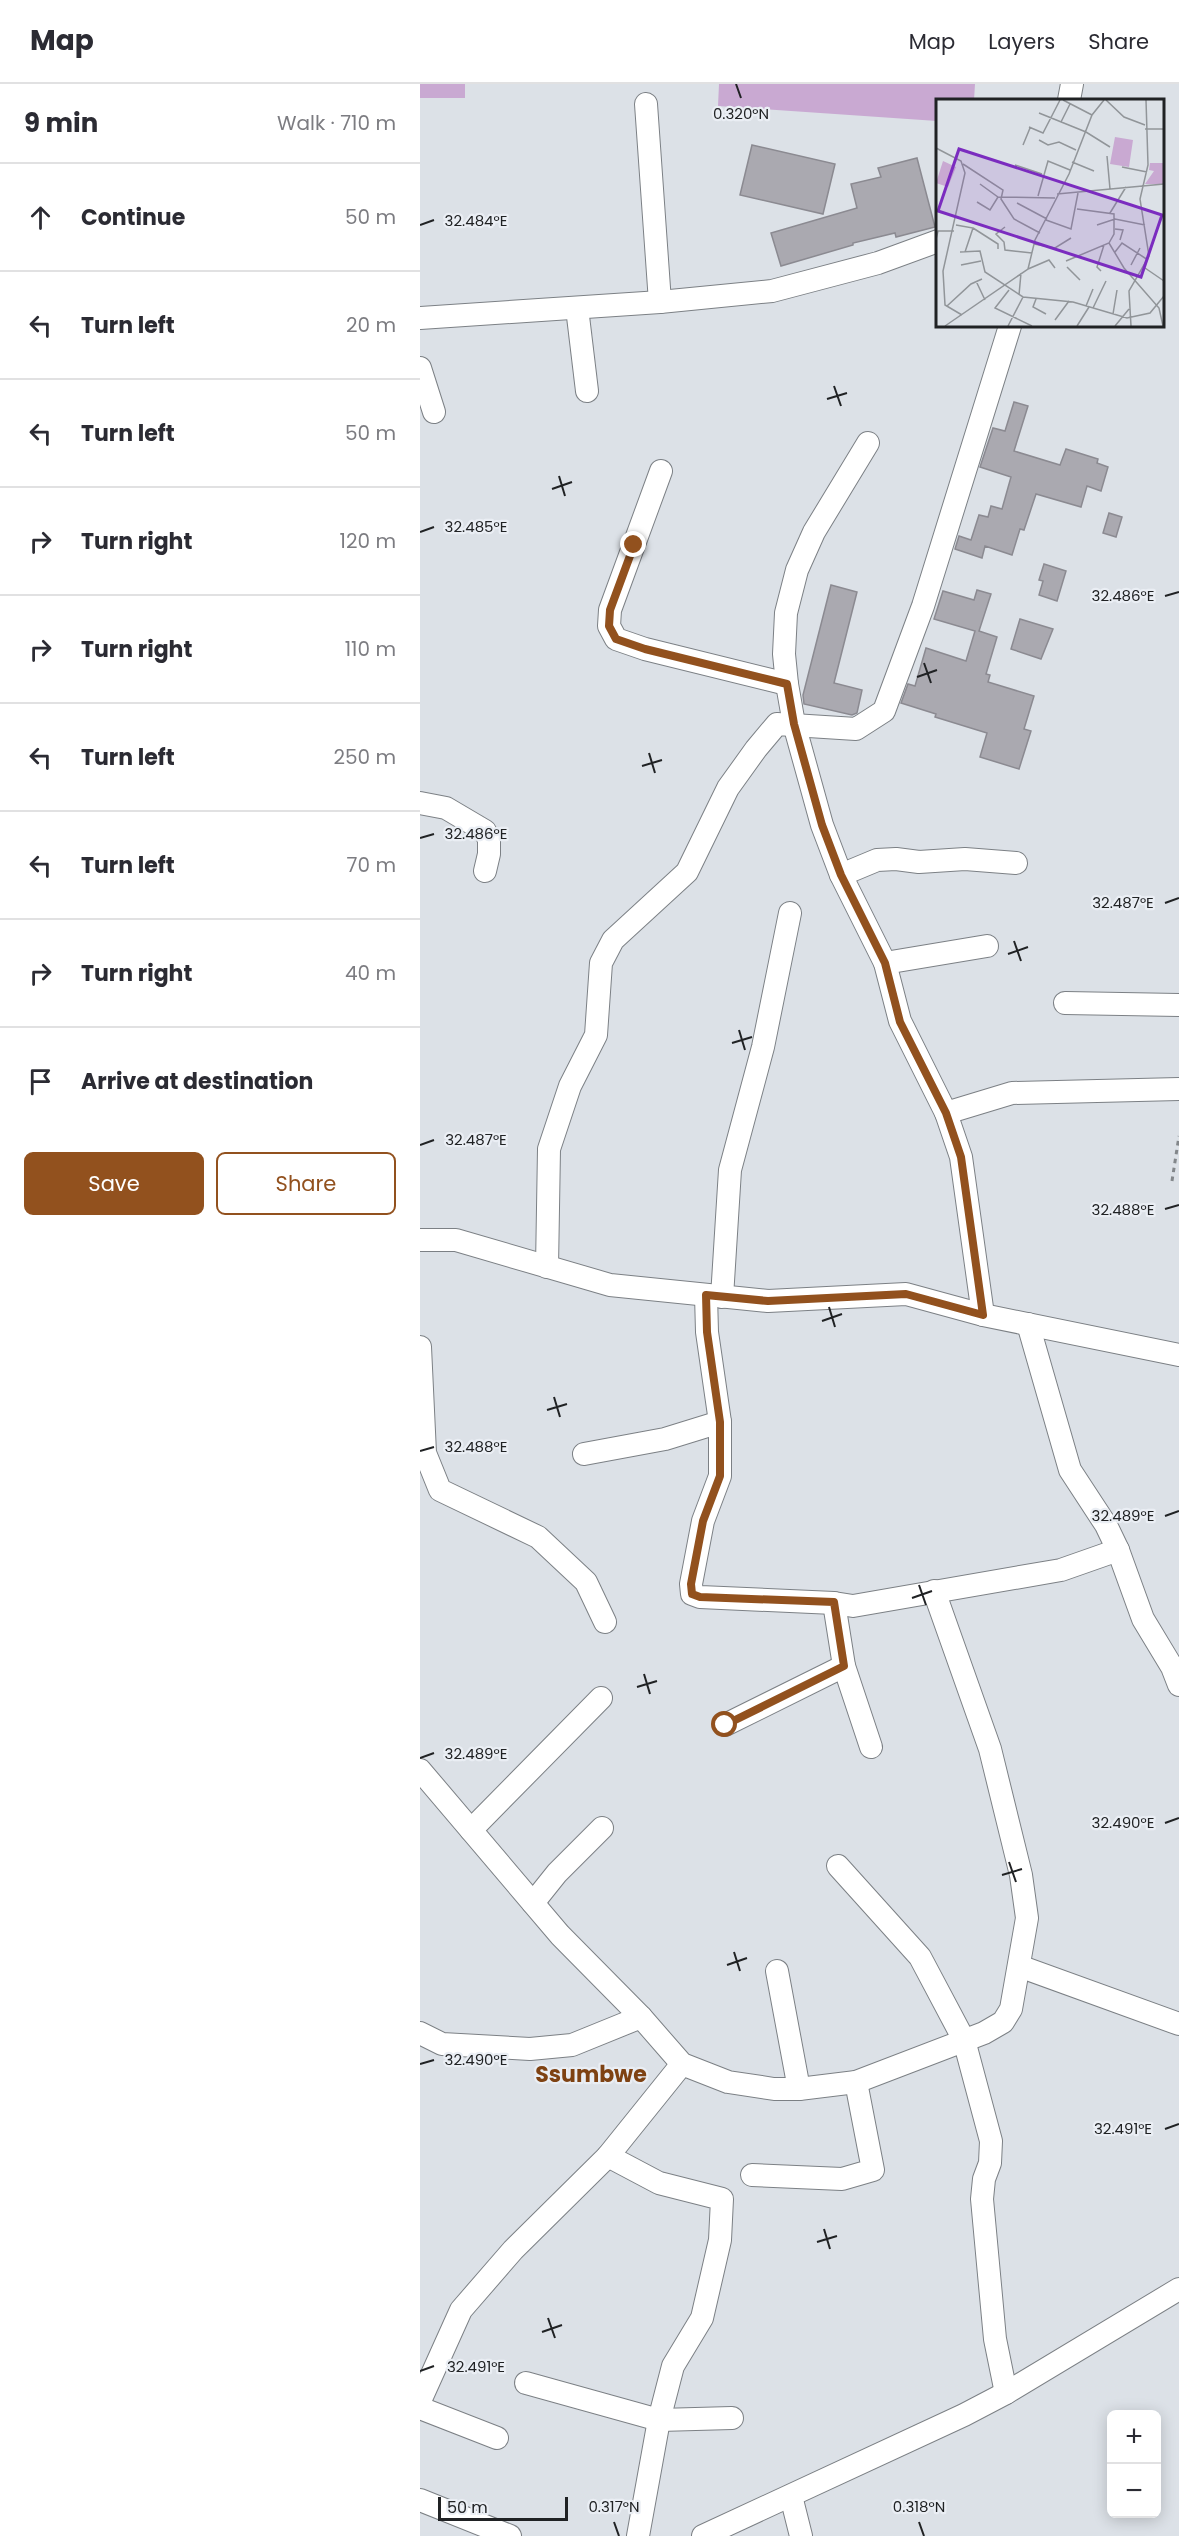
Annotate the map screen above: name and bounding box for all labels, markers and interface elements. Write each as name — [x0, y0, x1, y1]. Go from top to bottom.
text: Map — [30, 21, 94, 60]
text: Map — [909, 27, 955, 56]
text: Layers — [988, 27, 1055, 56]
text: Share — [1088, 27, 1149, 56]
inset map — [936, 99, 1164, 327]
text: 0.320°N — [713, 103, 769, 124]
text: 9 min — [24, 105, 98, 141]
text: Walk · 710 m — [277, 109, 396, 137]
icon: ahead — [24, 201, 57, 234]
text: Continue — [81, 202, 185, 233]
text: 50 m — [345, 203, 396, 231]
text: 32.484°E — [445, 210, 507, 231]
icon: left — [24, 309, 57, 342]
text: Turn left — [81, 310, 175, 341]
text: 20 m — [346, 311, 396, 339]
icon: left — [24, 417, 57, 450]
text: Turn left — [81, 418, 175, 449]
text: 50 m — [345, 419, 396, 447]
text: 32.485°E — [445, 516, 507, 537]
icon: right — [24, 525, 57, 558]
text: Turn right — [81, 526, 192, 557]
text: 120 m — [340, 527, 396, 555]
route end — [620, 531, 646, 557]
text: 32.486°E — [1092, 585, 1154, 606]
icon: right — [24, 633, 57, 666]
text: Turn right — [81, 634, 192, 665]
text: 110 m — [345, 635, 396, 663]
icon: left — [24, 741, 57, 774]
text: Turn left — [81, 742, 175, 773]
text: 250 m — [333, 743, 396, 771]
text: 32.486°E — [445, 823, 507, 844]
icon: left — [24, 849, 57, 882]
text: Turn left — [81, 850, 175, 881]
text: 70 m — [347, 851, 396, 879]
text: 32.487°E — [1092, 892, 1154, 913]
icon: right — [24, 957, 57, 990]
text: Turn right — [81, 958, 192, 989]
text: 40 m — [345, 959, 396, 987]
icon: arrive — [24, 1065, 57, 1098]
text: Arrive at destination — [81, 1066, 313, 1097]
text: 32.487°E — [445, 1129, 507, 1150]
button: Save — [24, 1152, 204, 1215]
button: Share — [216, 1152, 396, 1215]
text: 32.488°E — [1092, 1199, 1154, 1220]
text: 32.488°E — [445, 1436, 507, 1457]
text: 32.489°E — [1092, 1505, 1154, 1526]
route start — [711, 1711, 737, 1737]
text: 32.489°E — [445, 1743, 507, 1764]
text: 32.490°E — [1092, 1812, 1154, 1833]
text: 32.490°E — [445, 2049, 507, 2070]
district label: Ssumbwe — [535, 2059, 647, 2090]
text: 32.491°E — [1094, 2118, 1152, 2139]
text: 32.491°E — [447, 2356, 505, 2377]
map controls — [1107, 2410, 1161, 2518]
button: + — [1107, 2410, 1161, 2464]
button: − — [1107, 2464, 1161, 2518]
scale bar — [438, 2494, 568, 2522]
text: 50 m — [447, 2496, 488, 2519]
text: 0.317°N — [588, 2496, 640, 2517]
text: 0.318°N — [893, 2496, 945, 2517]

